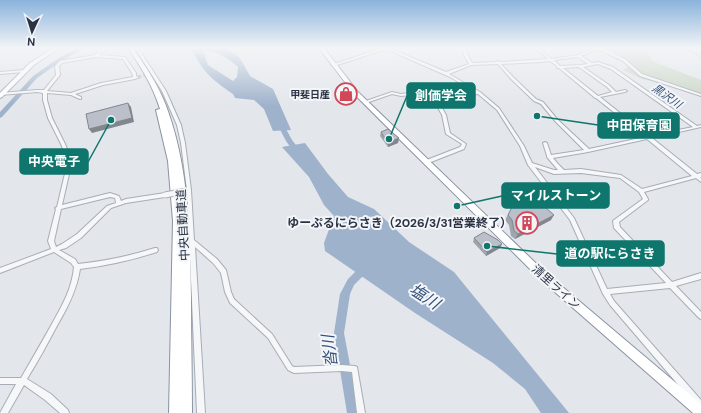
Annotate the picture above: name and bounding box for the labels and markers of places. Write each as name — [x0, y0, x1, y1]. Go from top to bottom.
shop icon: 甲斐日産 — [333, 81, 359, 107]
callout: 創価学会 — [407, 83, 475, 108]
place label: 甲斐日産 — [290, 88, 330, 101]
callout: 中田保育園 — [598, 113, 679, 138]
callout: 中央電子 — [20, 149, 88, 174]
callout: マイルストーン — [502, 183, 609, 208]
building icon: ゆーぷるにらさき（2026/3/31営業終了） — [514, 210, 540, 236]
place label: ゆーぷるにらさき（2026/3/31営業終了） — [287, 215, 512, 231]
callout: 道の駅にらさき — [557, 241, 664, 266]

